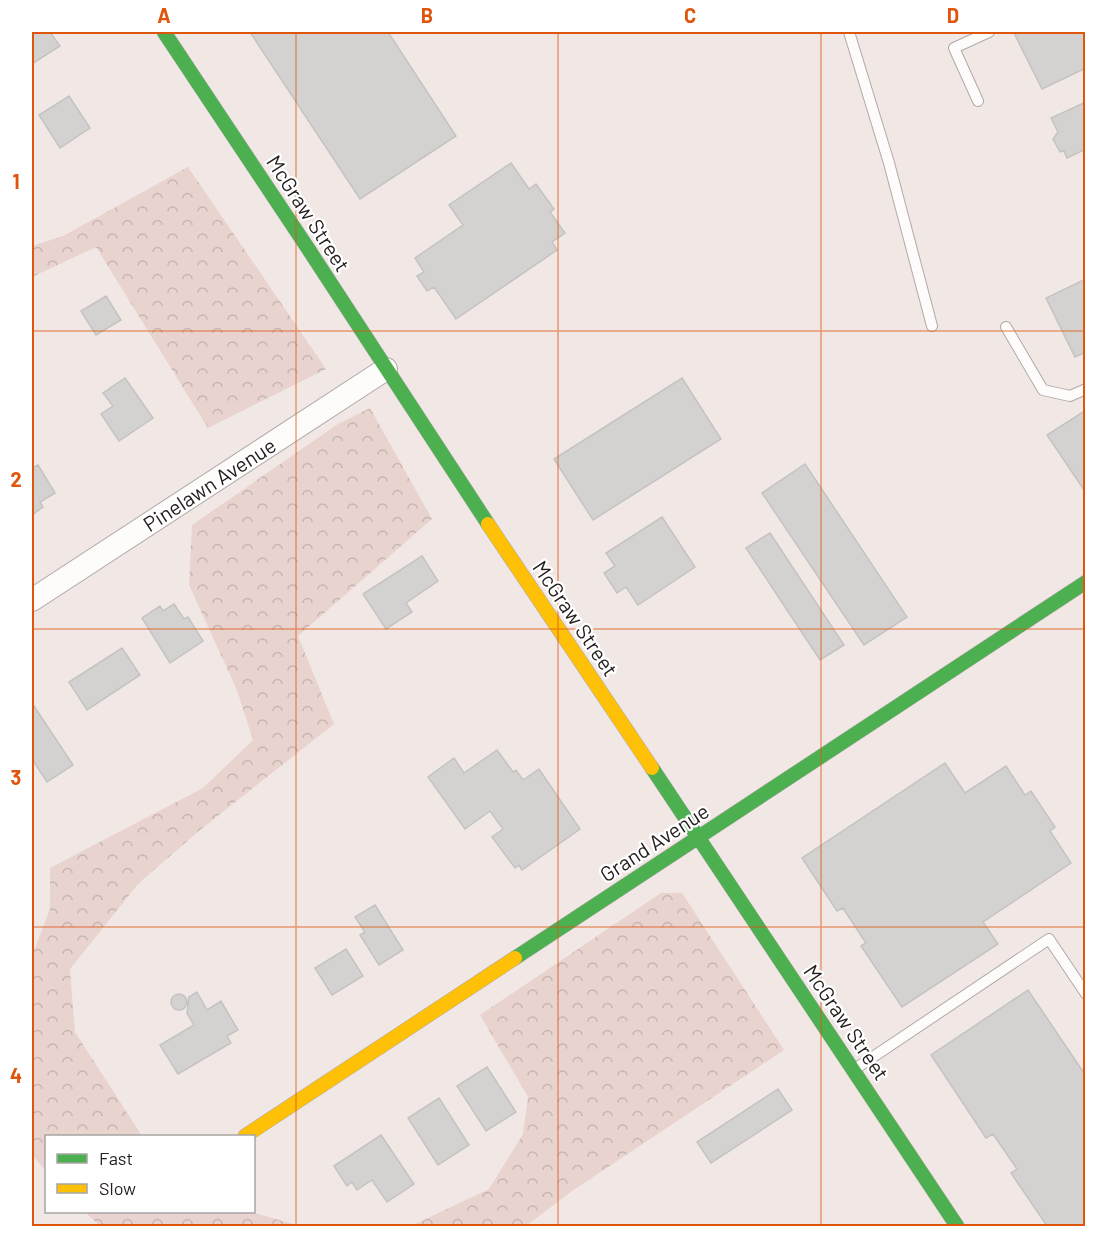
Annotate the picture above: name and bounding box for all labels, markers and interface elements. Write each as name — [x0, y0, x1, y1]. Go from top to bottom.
text: A — [157, 3, 171, 27]
text: B — [421, 3, 433, 27]
text: C — [684, 3, 696, 27]
text: D — [947, 3, 959, 27]
street label: McGraw Street — [262, 150, 356, 276]
text: 1 — [12, 169, 20, 193]
street label: Pinelawn Avenue — [138, 432, 280, 536]
text: 2 — [10, 467, 22, 491]
street label: McGraw Street — [528, 556, 624, 680]
text: 3 — [11, 765, 21, 789]
street label: Grand Avenue — [595, 798, 713, 886]
street label: McGraw Street — [799, 960, 895, 1084]
text: 4 — [10, 1063, 22, 1087]
legend — [45, 1135, 255, 1213]
text: Fast — [99, 1147, 133, 1169]
text: Slow — [99, 1177, 136, 1199]

